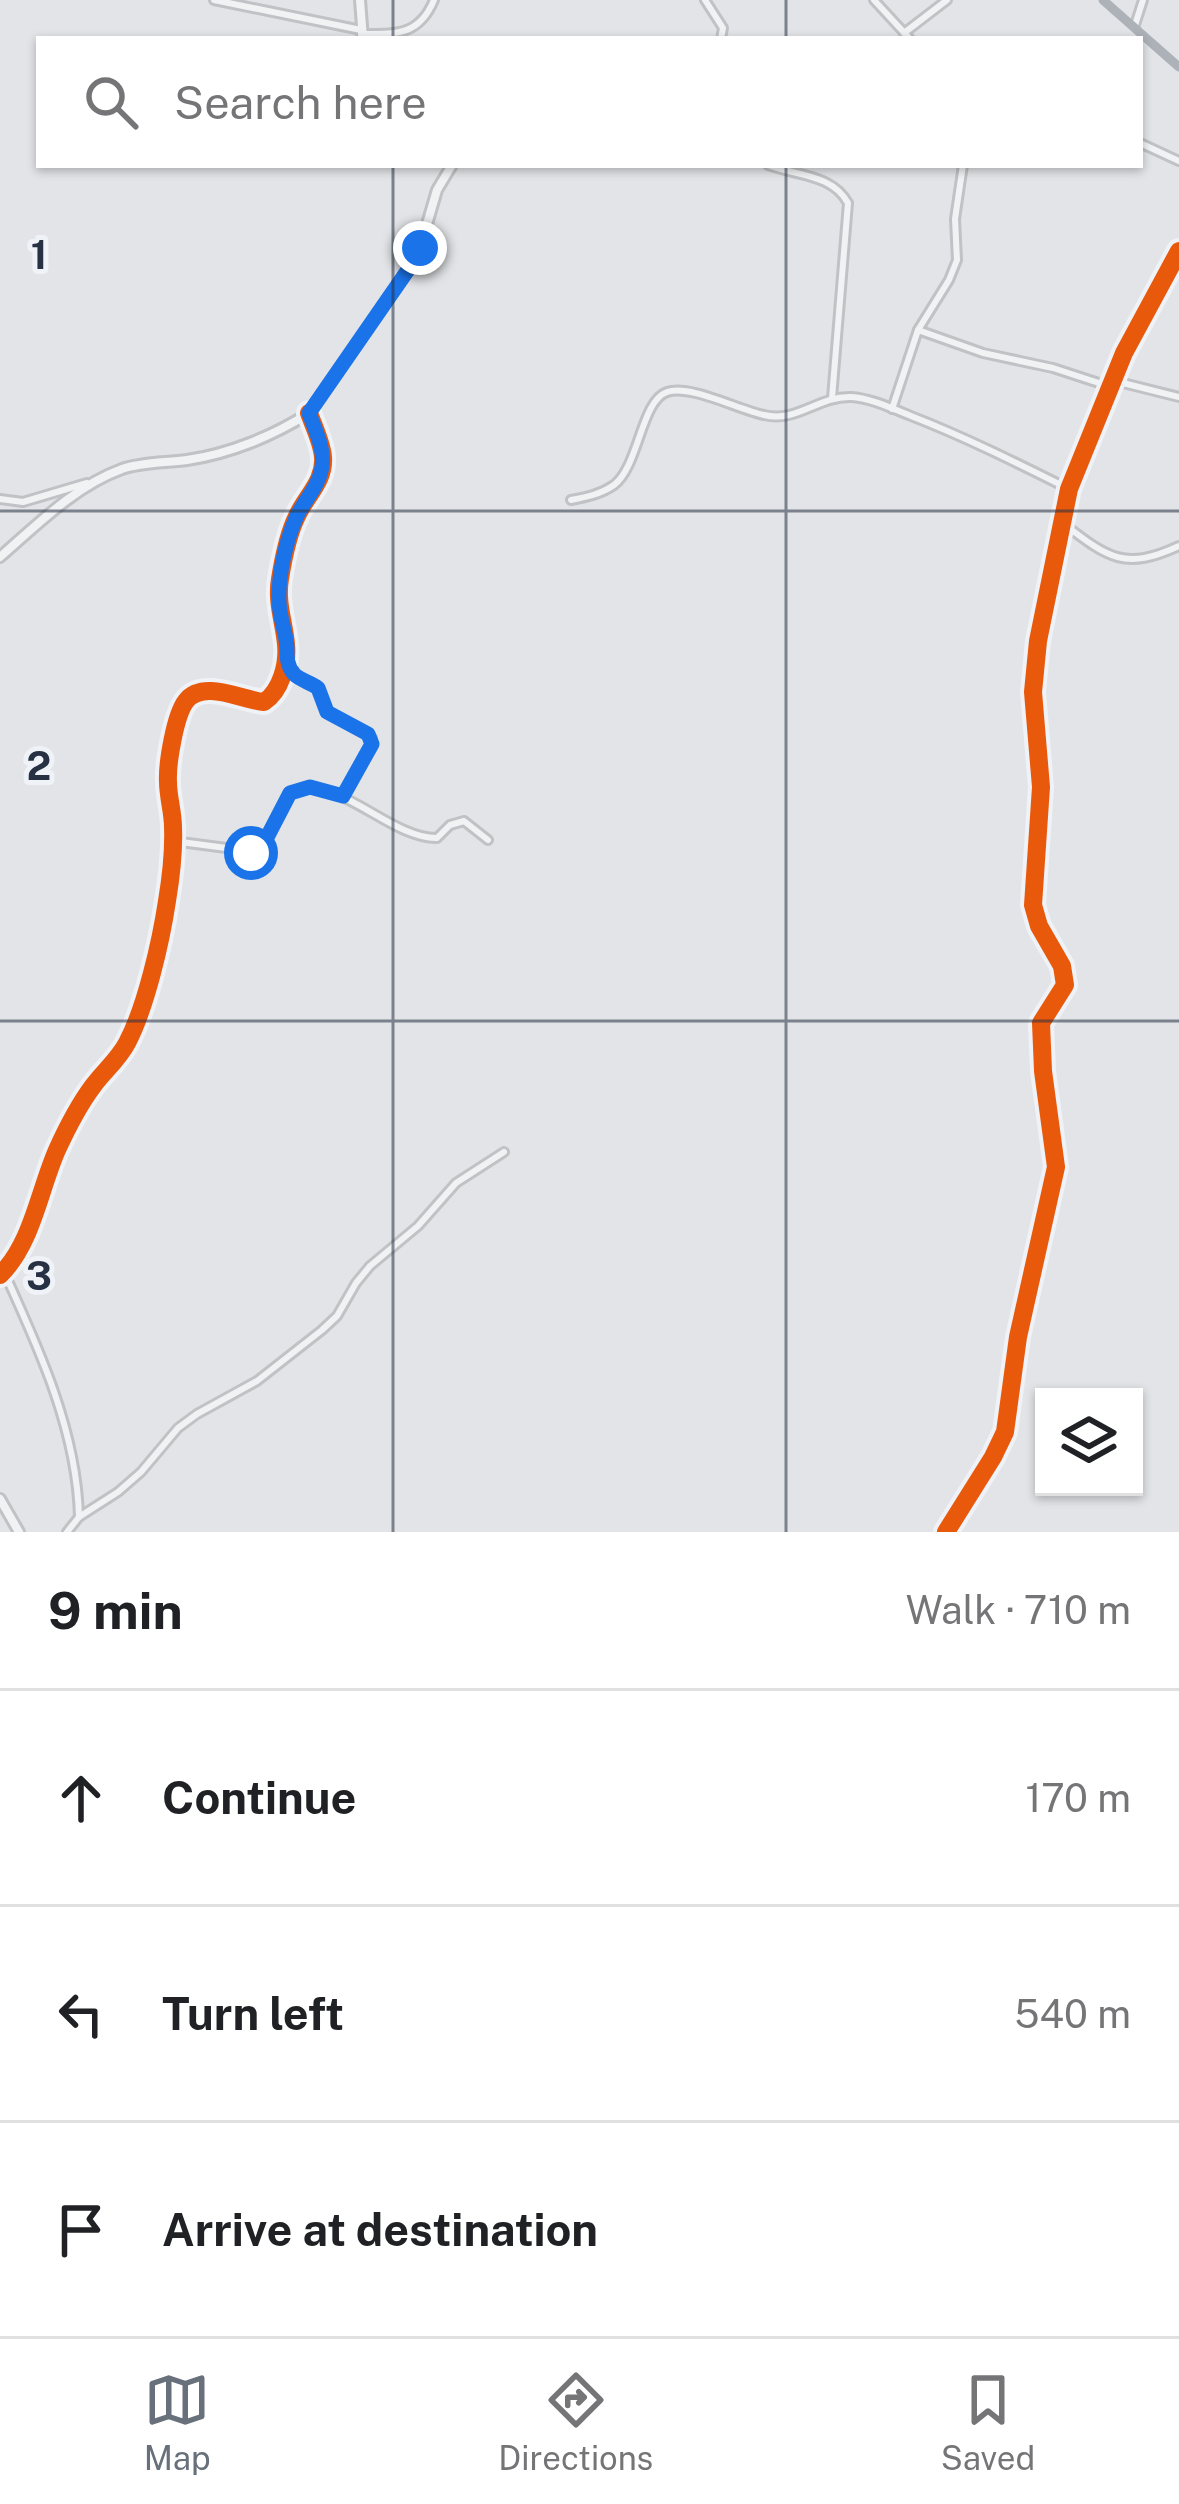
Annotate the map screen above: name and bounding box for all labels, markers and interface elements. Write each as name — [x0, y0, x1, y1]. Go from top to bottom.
search box — [36, 36, 1143, 168]
icon: search — [78, 69, 144, 135]
text: Search here — [174, 76, 427, 129]
route end — [393, 221, 447, 275]
text: 1 — [31, 232, 47, 278]
text: 2 — [27, 743, 51, 789]
route start — [224, 826, 278, 880]
text: 3 — [26, 1253, 52, 1299]
map controls — [1035, 1388, 1143, 1496]
button: layers — [1035, 1388, 1143, 1496]
text: 9 min — [48, 1581, 183, 1640]
text: Walk · 710 m — [906, 1587, 1131, 1633]
icon: ahead — [48, 1765, 114, 1831]
text: Continue — [162, 1771, 356, 1824]
text: 170 m — [1025, 1775, 1131, 1821]
icon: left — [48, 1981, 114, 2047]
text: Turn left — [162, 1987, 344, 2040]
text: 540 m — [1014, 1991, 1131, 2037]
icon: arrive — [48, 2197, 114, 2263]
text: Arrive at destination — [162, 2203, 598, 2256]
tab: Map — [144, 2367, 211, 2477]
tab: Directions — [498, 2367, 653, 2477]
tab: Saved — [941, 2367, 1035, 2477]

